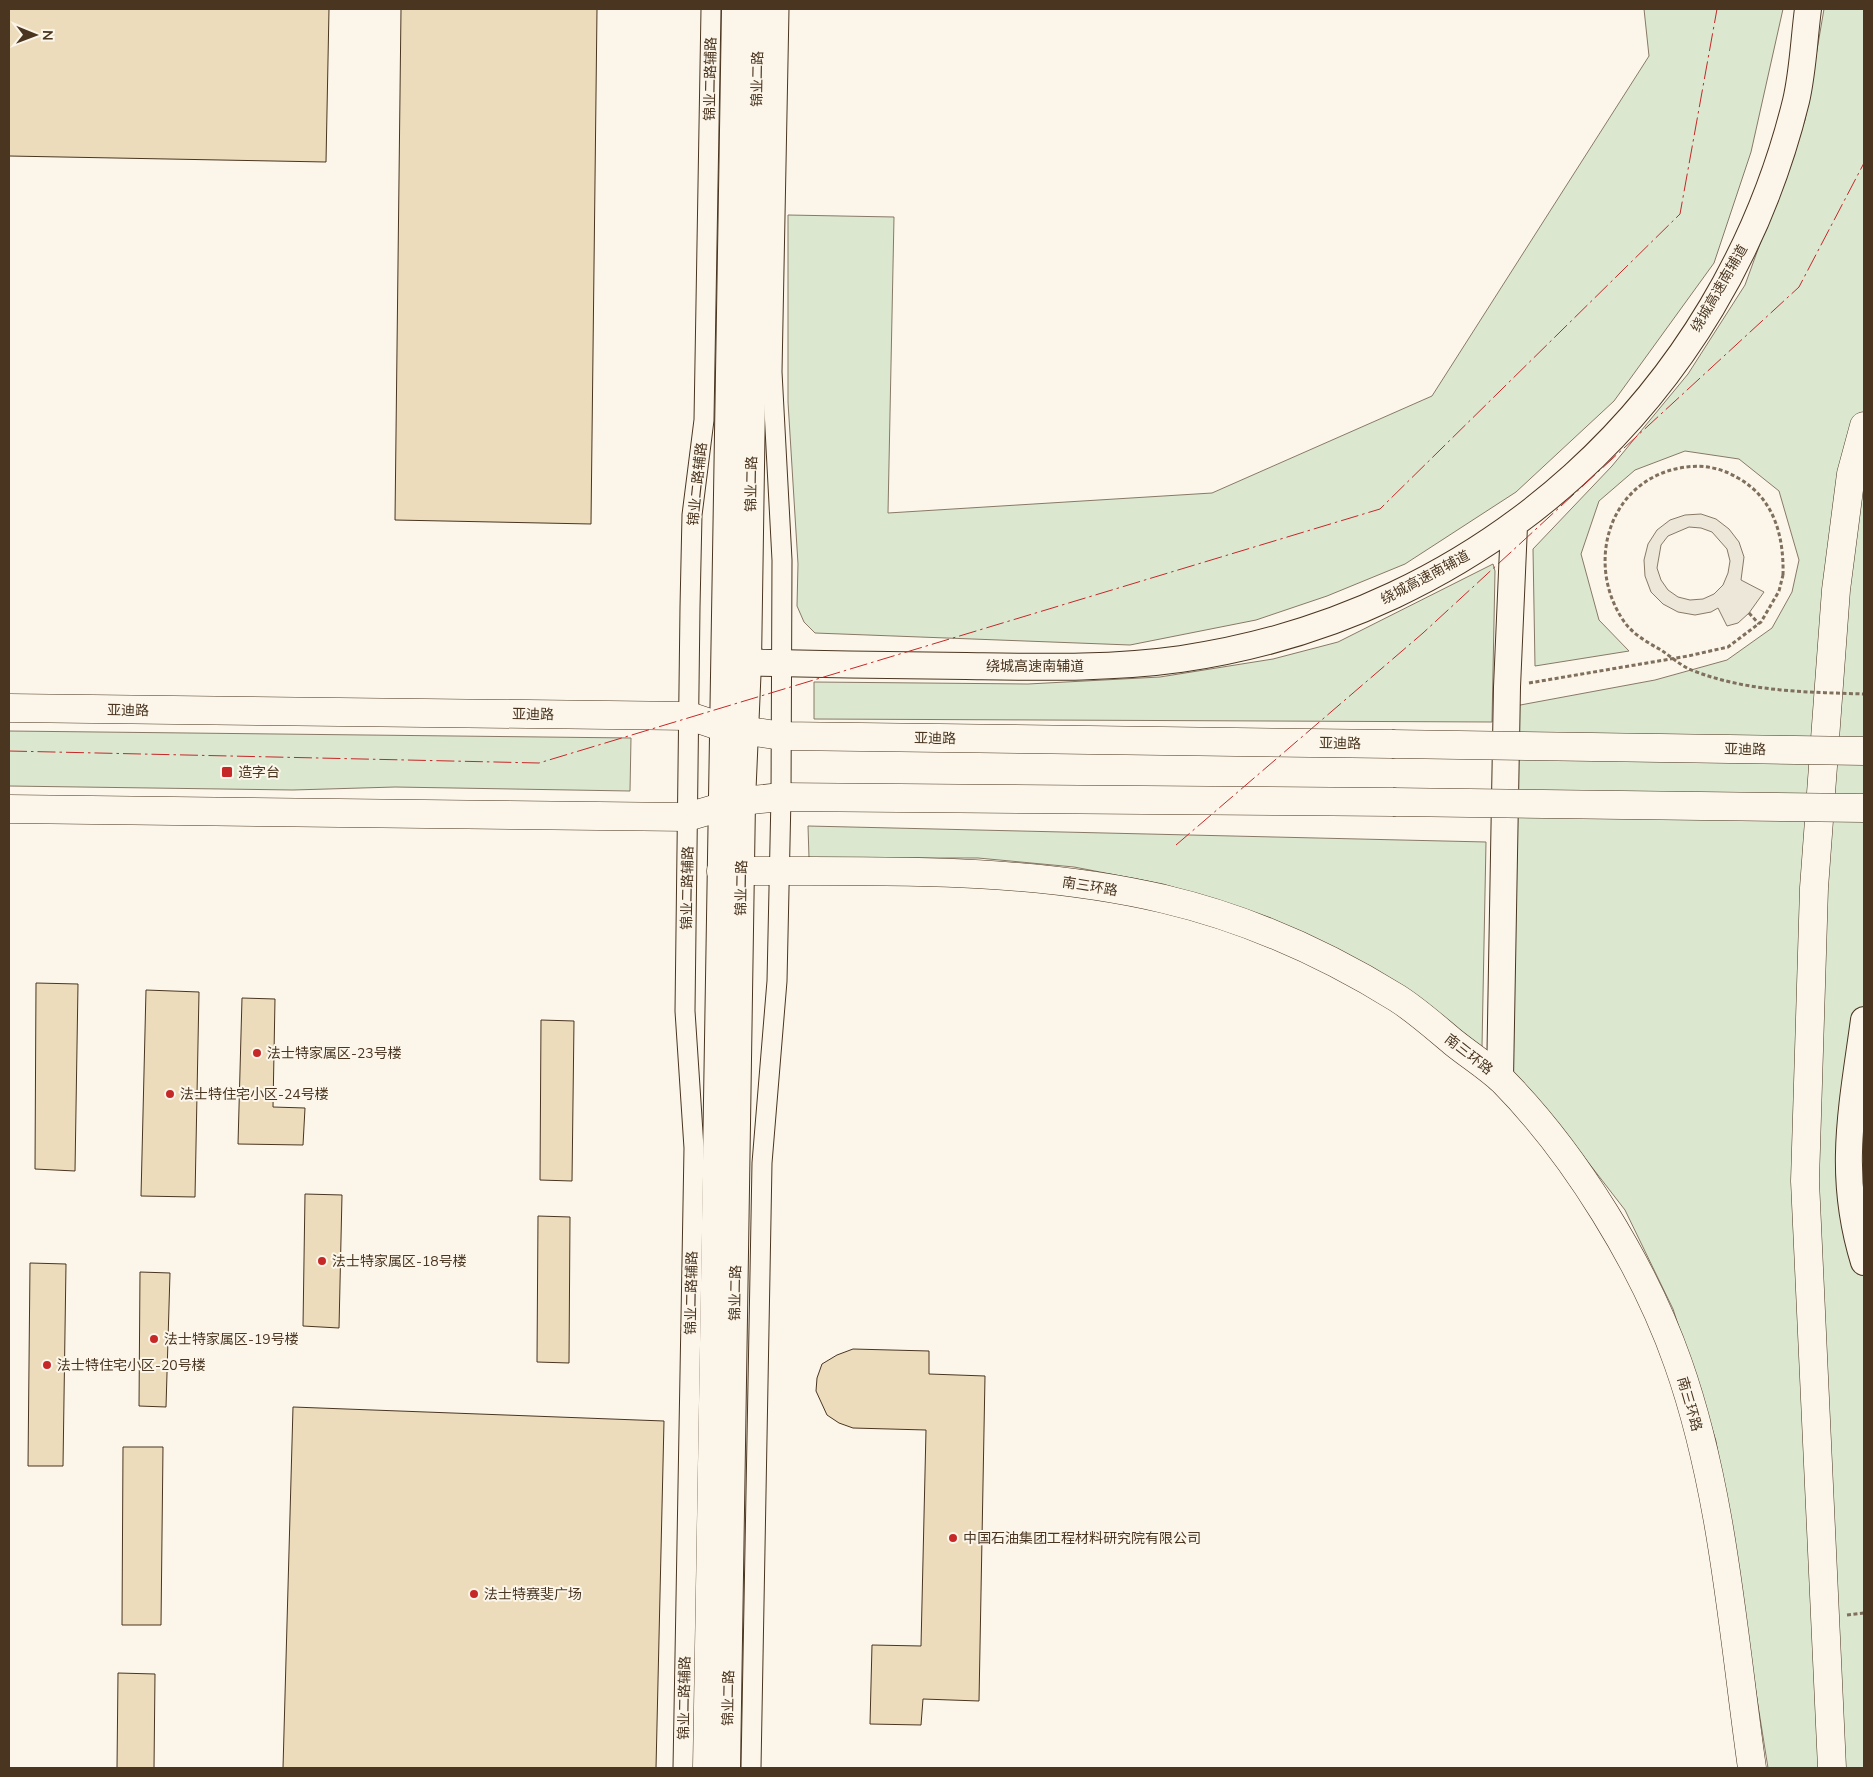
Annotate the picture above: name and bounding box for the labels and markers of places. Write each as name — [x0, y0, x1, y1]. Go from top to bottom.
place label: 造字台 — [238, 763, 280, 782]
marker: 造字台 — [220, 765, 234, 779]
place label: 法士特家属区-23号楼 — [267, 1044, 402, 1063]
marker: 法士特家属区-23号楼 — [251, 1047, 263, 1059]
place label: 法士特住宅小区-24号楼 — [180, 1085, 329, 1104]
marker: 法士特住宅小区-24号楼 — [164, 1088, 176, 1100]
place label: 法士特家属区-18号楼 — [332, 1252, 467, 1271]
marker: 法士特家属区-18号楼 — [316, 1255, 328, 1267]
place label: 法士特家属区-19号楼 — [164, 1330, 299, 1349]
marker: 法士特家属区-19号楼 — [148, 1333, 160, 1345]
place label: 法士特住宅小区-20号楼 — [57, 1356, 206, 1375]
marker: 法士特住宅小区-20号楼 — [41, 1359, 53, 1371]
place label: 中国石油集团工程材料研究院有限公司 — [963, 1529, 1201, 1548]
marker: 中国石油集团工程材料研究院有限公司 — [947, 1532, 959, 1544]
place label: 法士特赛斐广场 — [484, 1585, 582, 1604]
marker: 法士特赛斐广场 — [468, 1588, 480, 1600]

